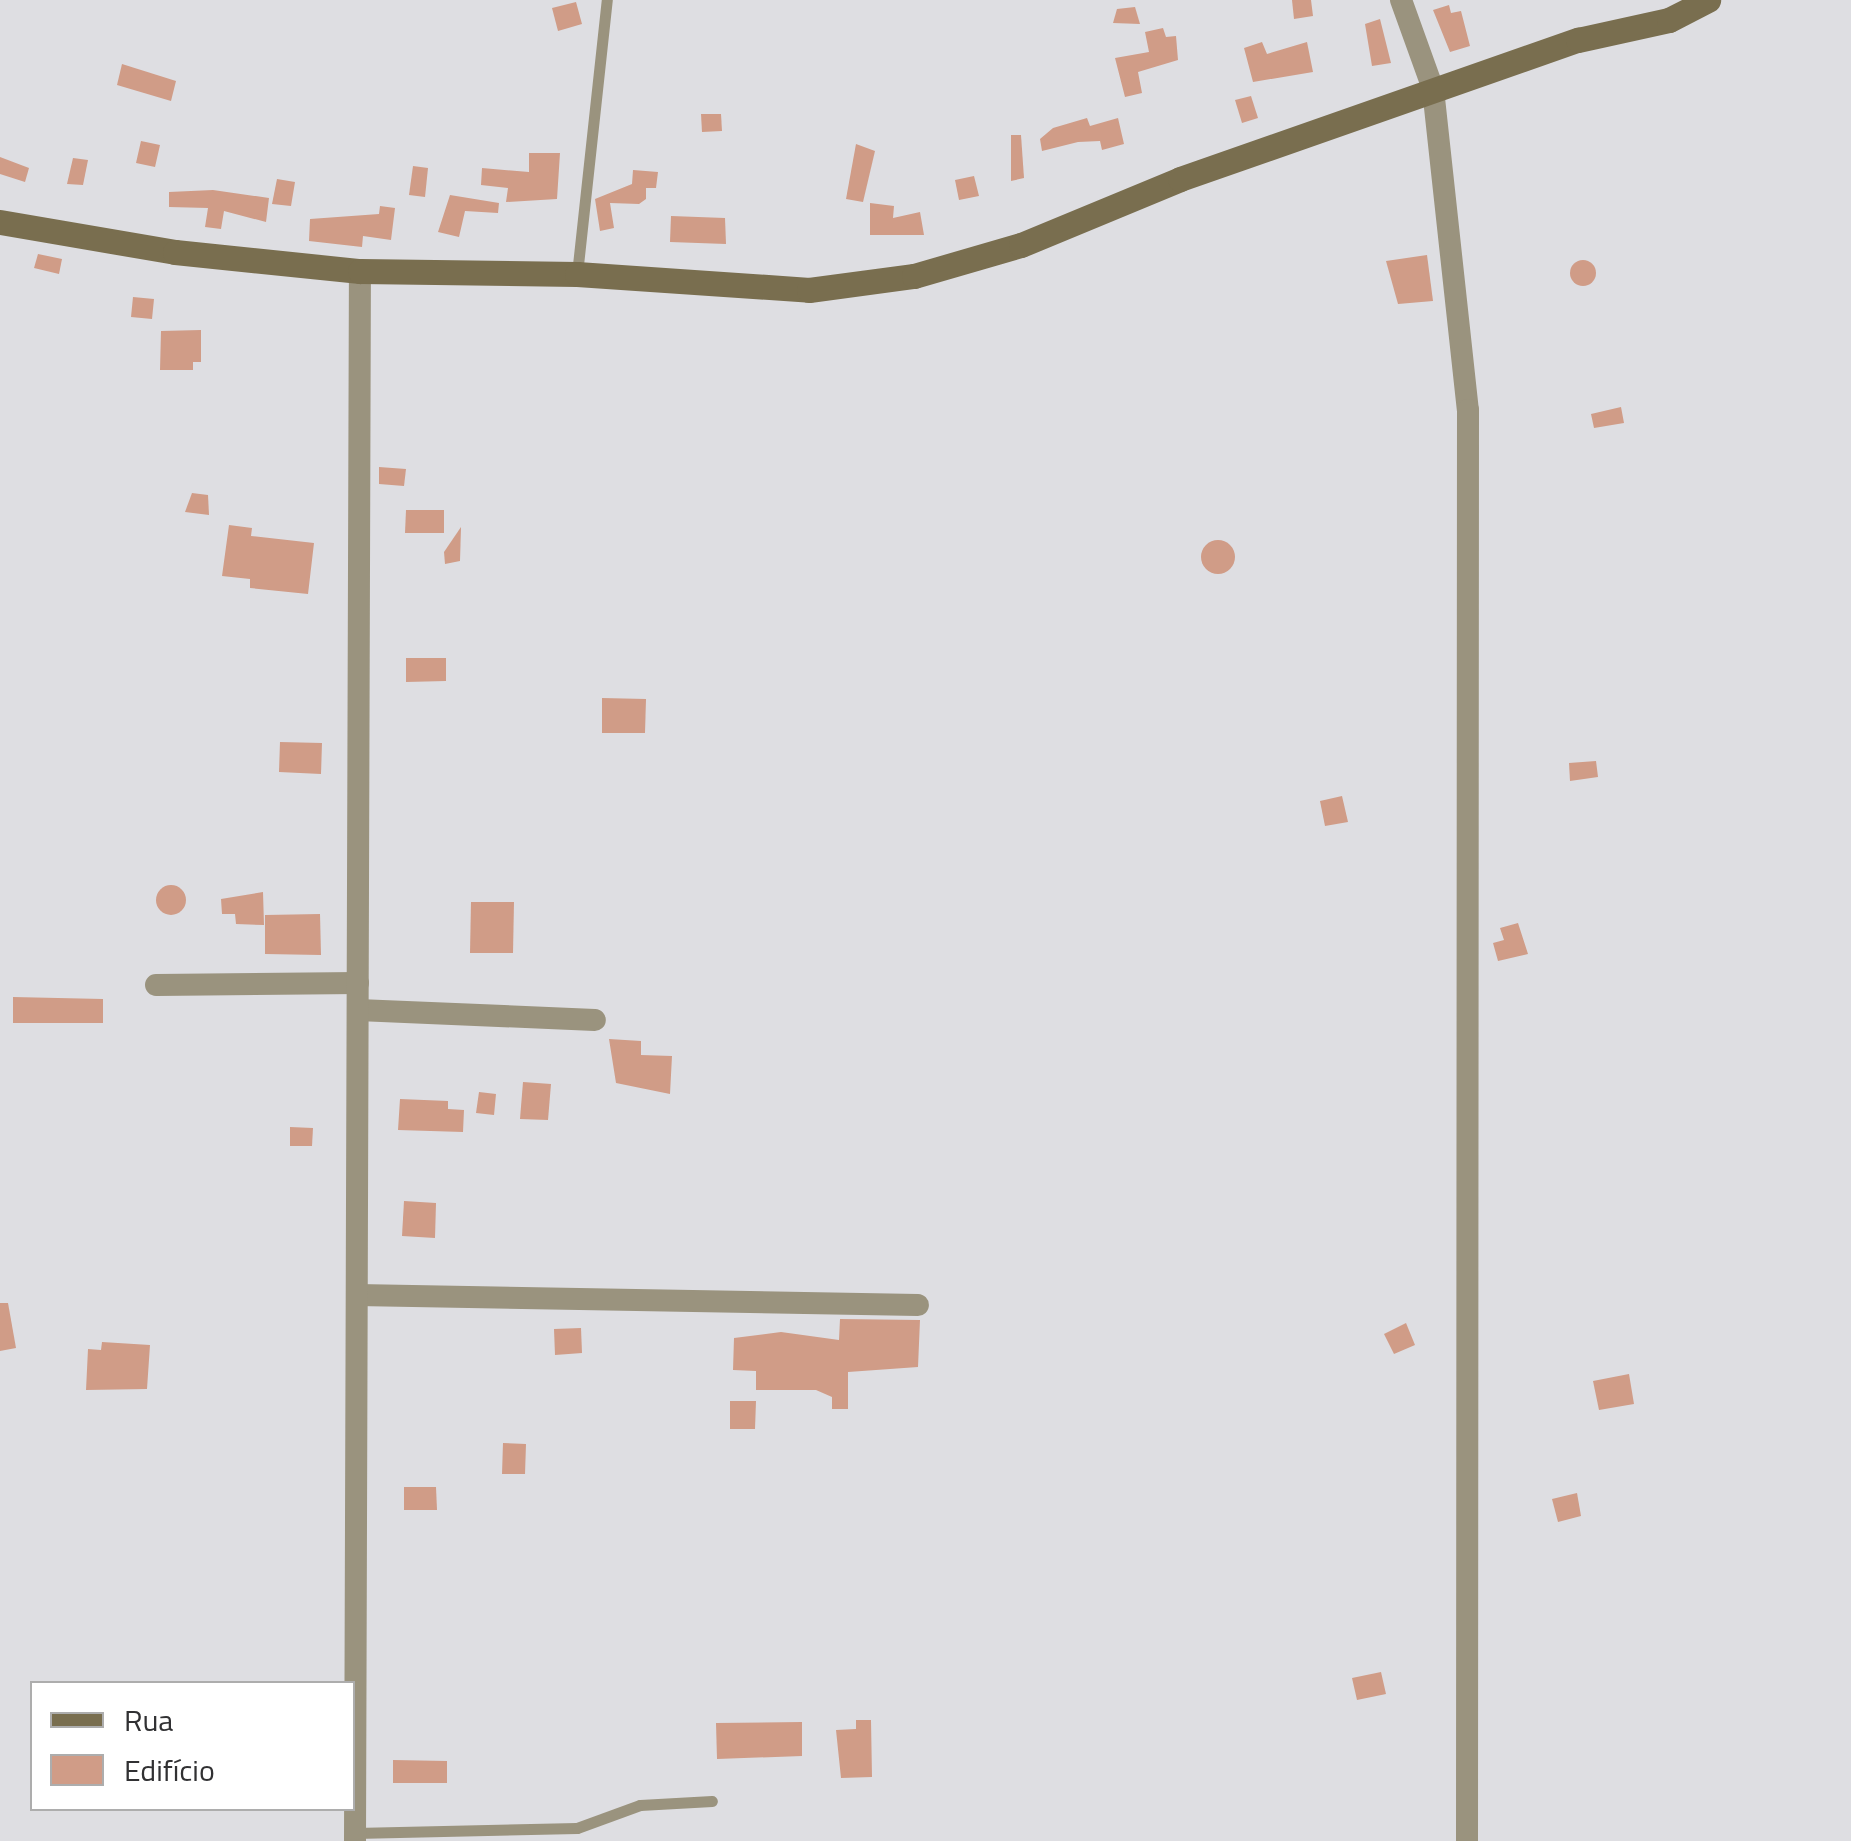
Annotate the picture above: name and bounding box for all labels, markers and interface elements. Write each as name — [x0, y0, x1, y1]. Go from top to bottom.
legend — [30, 1681, 355, 1811]
text: Rua — [124, 1697, 173, 1743]
text: Edifício — [124, 1747, 215, 1793]

